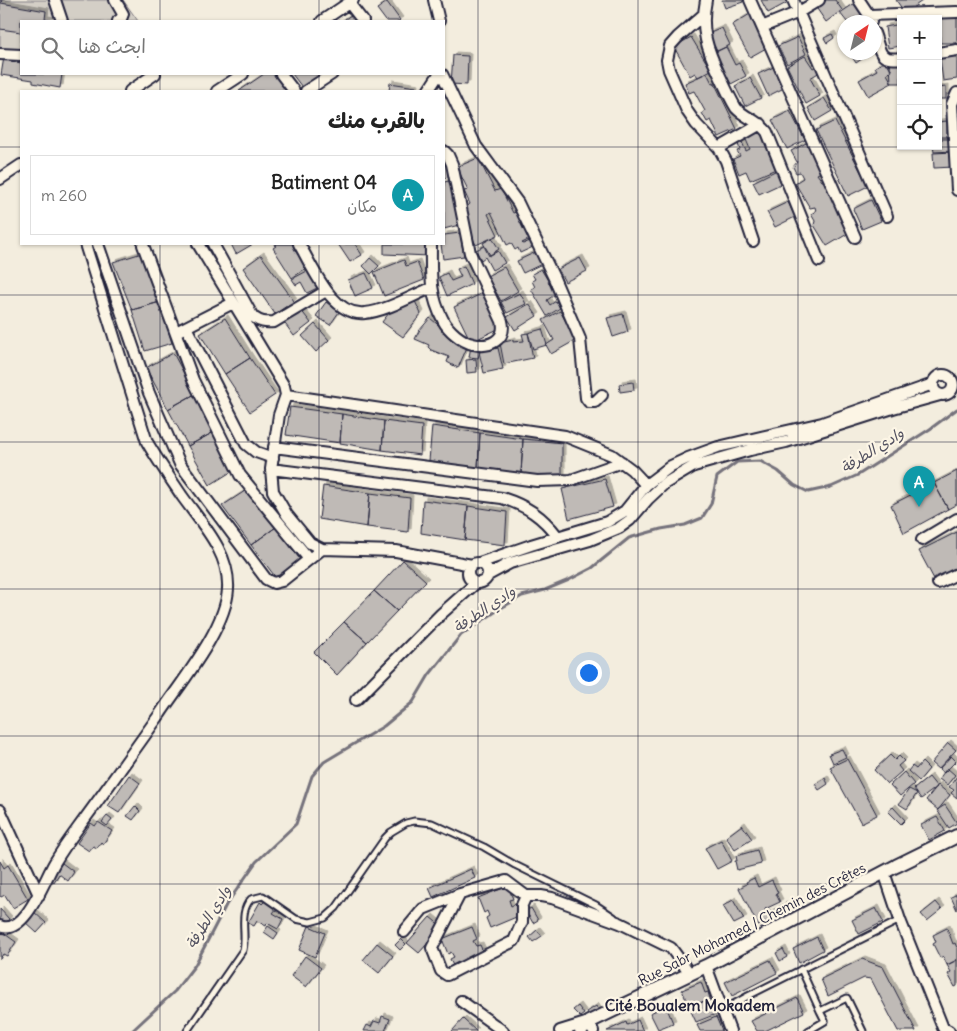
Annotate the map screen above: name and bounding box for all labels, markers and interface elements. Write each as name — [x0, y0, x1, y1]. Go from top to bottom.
north arrow — [837, 15, 882, 60]
map controls — [897, 15, 942, 150]
button: + — [897, 15, 942, 60]
search box — [20, 20, 445, 75]
icon: search — [38, 34, 66, 62]
text: ابحث هنا — [78, 34, 146, 58]
button: − — [897, 60, 942, 105]
button: locate — [897, 105, 942, 150]
text: بالقرب منك — [328, 107, 425, 134]
text: Batiment 04 — [271, 170, 377, 194]
text: 260 m — [41, 185, 87, 205]
text: A — [403, 185, 413, 205]
text: مكان — [347, 196, 377, 216]
water label: وادي الطرفة — [837, 423, 908, 478]
pin: A — [903, 466, 935, 507]
water label: وادي الطرفة — [449, 581, 520, 638]
your location — [576, 660, 602, 686]
street label: Rue Sabr Mohamed / Chemin des Crêtes — [635, 859, 869, 989]
water label: وادي الطرفة — [181, 882, 237, 953]
district label: Cité Boualem Mokadem — [605, 995, 775, 1015]

